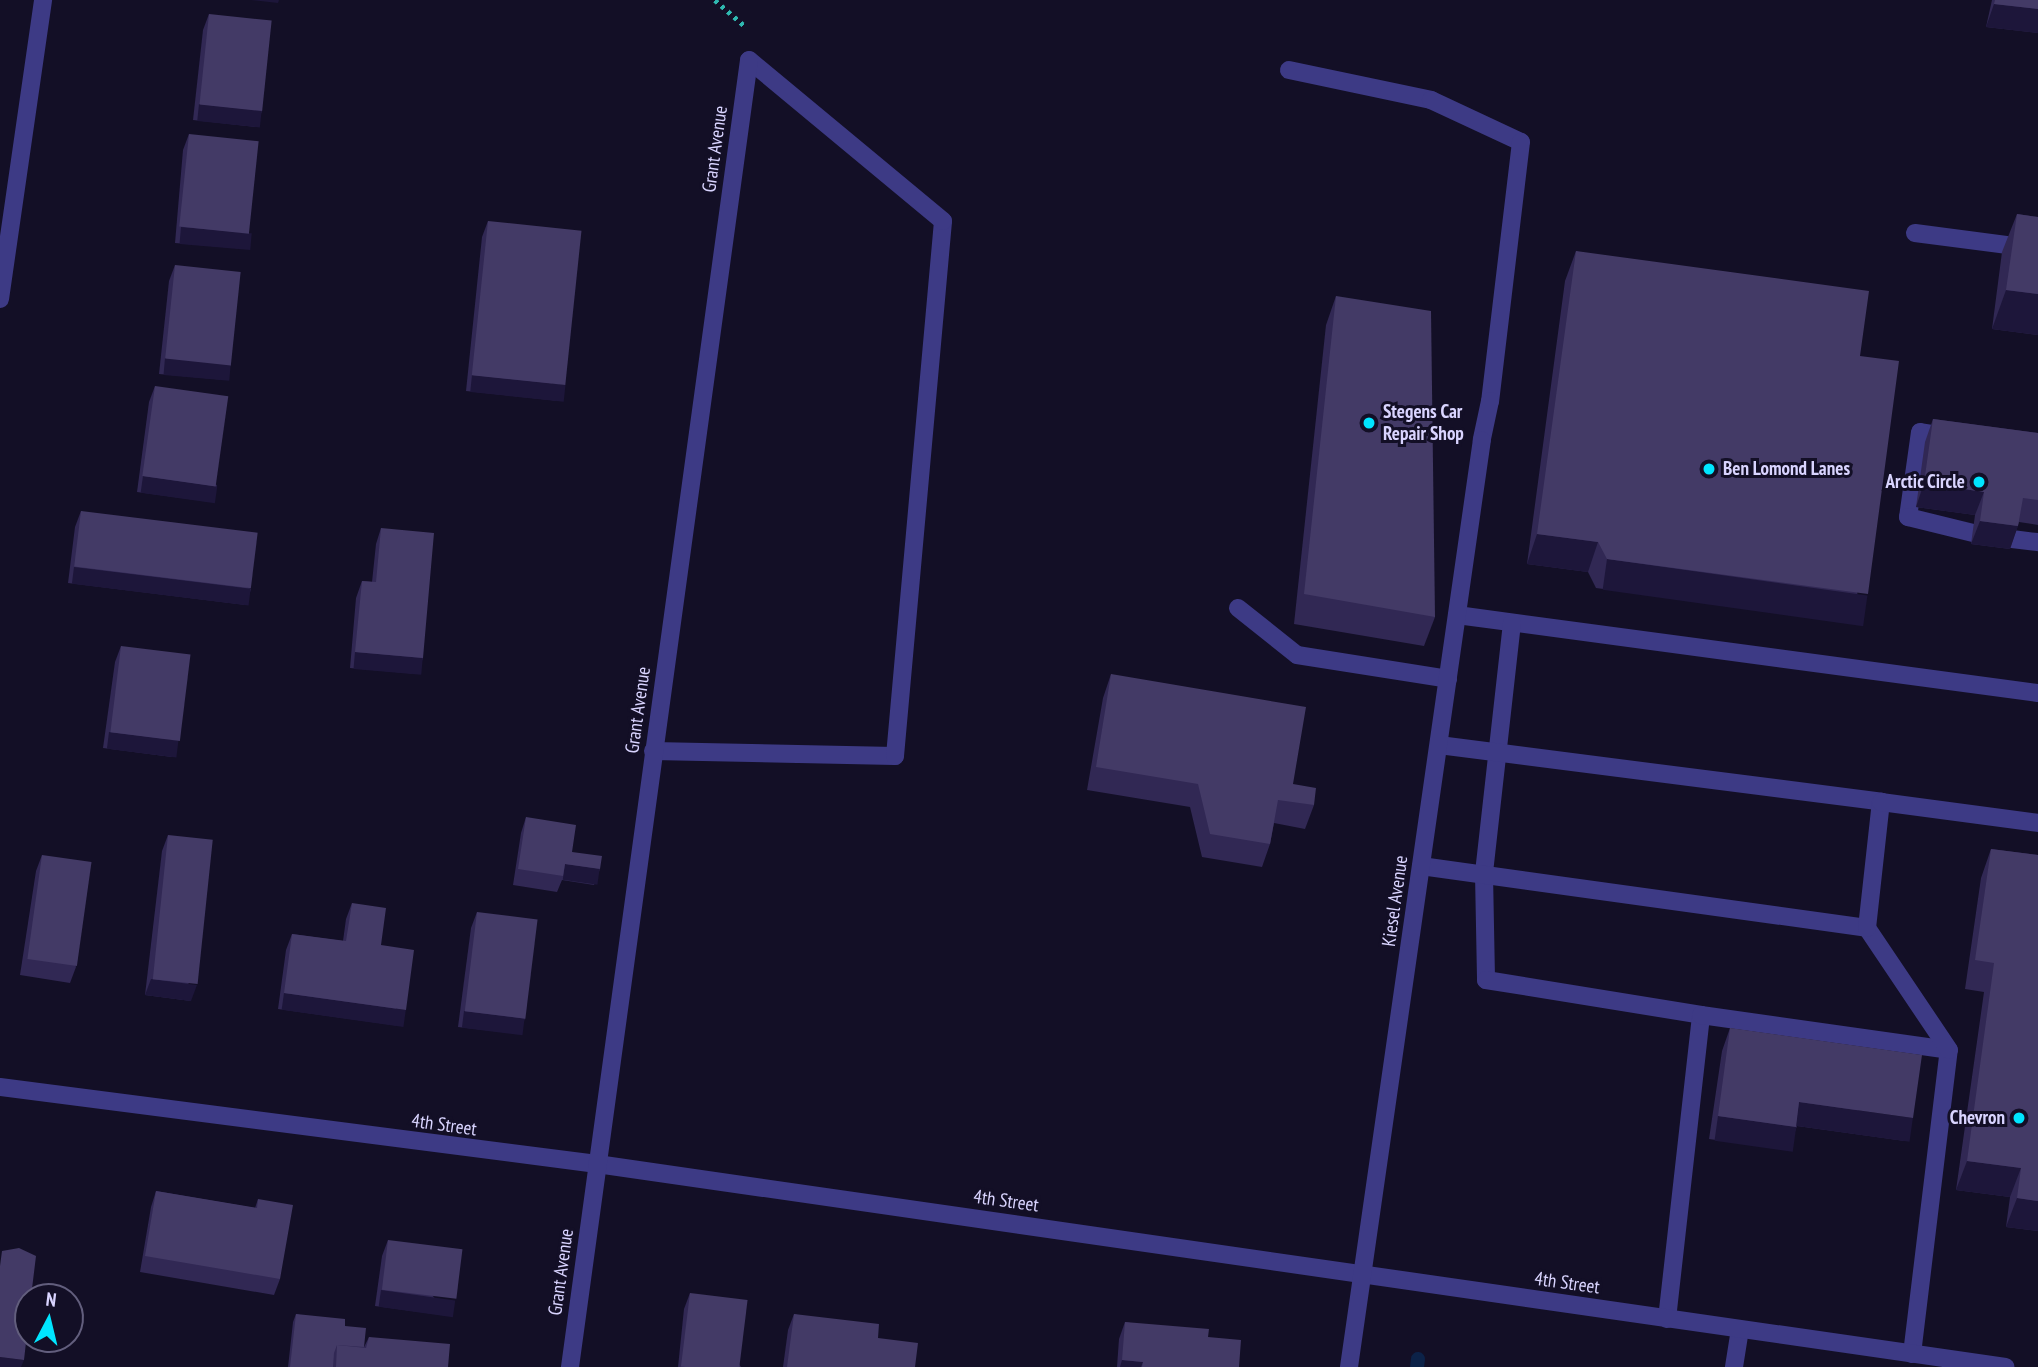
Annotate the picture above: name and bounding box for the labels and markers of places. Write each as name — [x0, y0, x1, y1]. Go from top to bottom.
place label: Stegens Car Repair Shop — [1383, 401, 1464, 445]
marker: Stegens Car Repair Shop — [1361, 415, 1377, 431]
place label: Ben Lomond Lanes — [1723, 458, 1850, 480]
marker: Ben Lomond Lanes — [1701, 461, 1717, 477]
place label: Arctic Circle — [1885, 471, 1965, 493]
marker: Arctic Circle — [1971, 474, 1987, 490]
place label: Chevron — [1950, 1107, 2005, 1129]
marker: Chevron — [2011, 1110, 2027, 1126]

